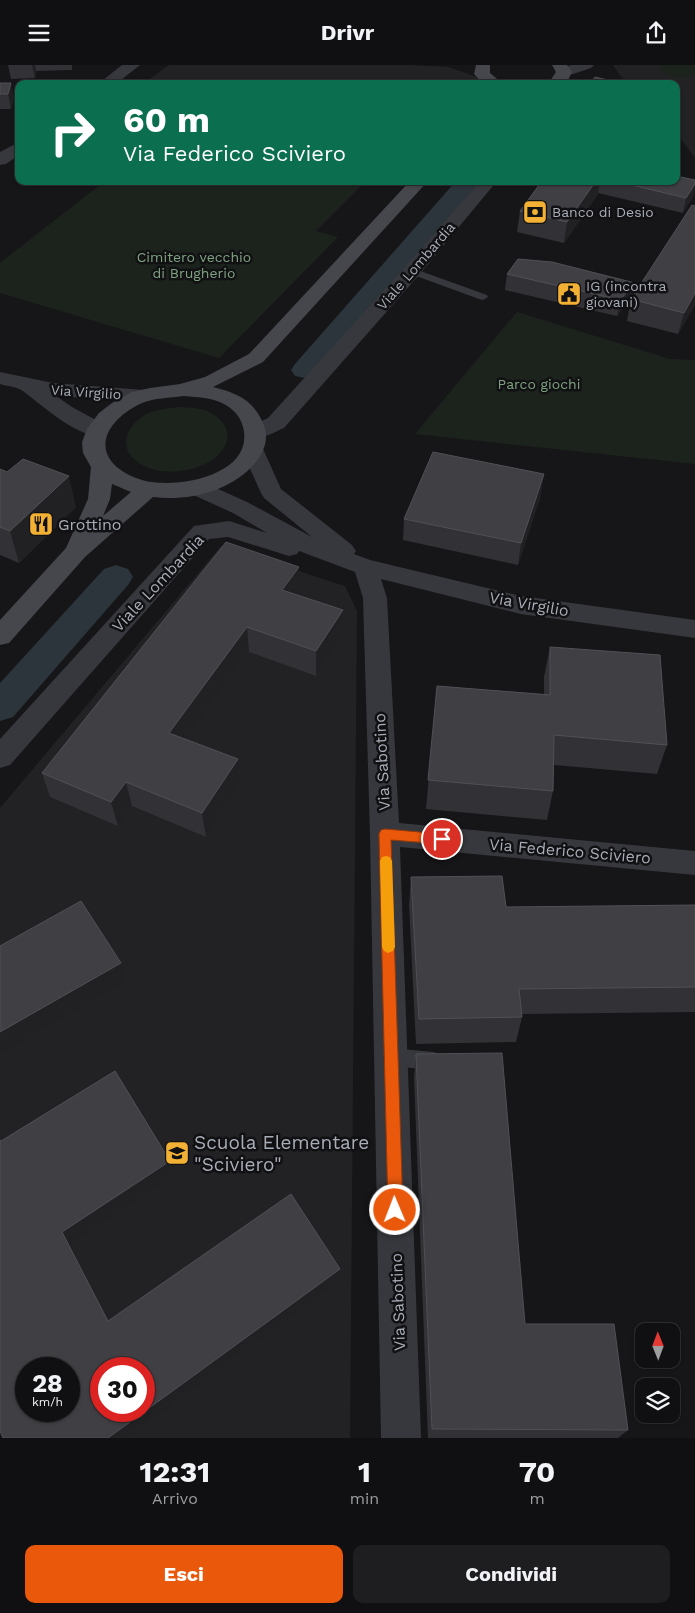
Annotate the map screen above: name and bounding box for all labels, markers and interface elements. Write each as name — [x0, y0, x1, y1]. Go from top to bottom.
icon: menu — [25, 19, 53, 47]
icon: share — [642, 19, 670, 47]
text: Drivr — [321, 20, 374, 45]
text: 60 m — [123, 99, 210, 141]
icon: right — [40, 100, 105, 165]
text: Via Federico Sciviero — [123, 141, 346, 166]
bank icon: Banco di Desio — [522, 199, 548, 225]
place label: Banco di Desio — [552, 204, 654, 220]
street label: Viale Lombardia — [374, 219, 458, 313]
park label: Cimitero vecchio di Brugherio — [137, 249, 251, 281]
place label: IG (incontra giovani) — [586, 278, 667, 310]
public building icon: IG (incontra giovani) — [556, 281, 582, 307]
park label: Parco giochi — [498, 376, 580, 392]
street label: Via Virgilio — [50, 382, 122, 402]
restaurant icon: Grottino — [28, 511, 54, 537]
place label: Grottino — [58, 515, 121, 534]
street label: Viale Lombardia — [108, 530, 208, 636]
street label: Via Virgilio — [488, 588, 570, 620]
street label: Via Sabotino — [370, 713, 394, 811]
pin — [421, 818, 463, 860]
icon: arrive — [428, 825, 456, 853]
street label: Via Federico Sciviero — [488, 834, 652, 868]
place label: Scuola Elementare "Sciviero" — [194, 1131, 369, 1176]
school or university icon: Scuola Elementare "Sciviero" — [164, 1140, 190, 1166]
position arrow — [368, 1183, 420, 1235]
street label: Via Sabotino — [387, 1253, 409, 1351]
north arrow — [635, 1323, 680, 1367]
map controls — [635, 1323, 680, 1423]
speed limit sign: 30 — [90, 1357, 155, 1422]
text: 28 — [32, 1369, 63, 1398]
button: layers — [635, 1378, 680, 1423]
text: km/h — [32, 1395, 63, 1409]
text: 12:31 — [140, 1454, 210, 1489]
text: 1 — [358, 1454, 371, 1489]
text: 70 — [519, 1454, 555, 1489]
text: Arrivo — [152, 1489, 198, 1508]
text: min — [350, 1489, 379, 1508]
text: m — [529, 1489, 545, 1508]
button: Esci — [25, 1545, 343, 1603]
button: Condividi — [353, 1545, 670, 1603]

